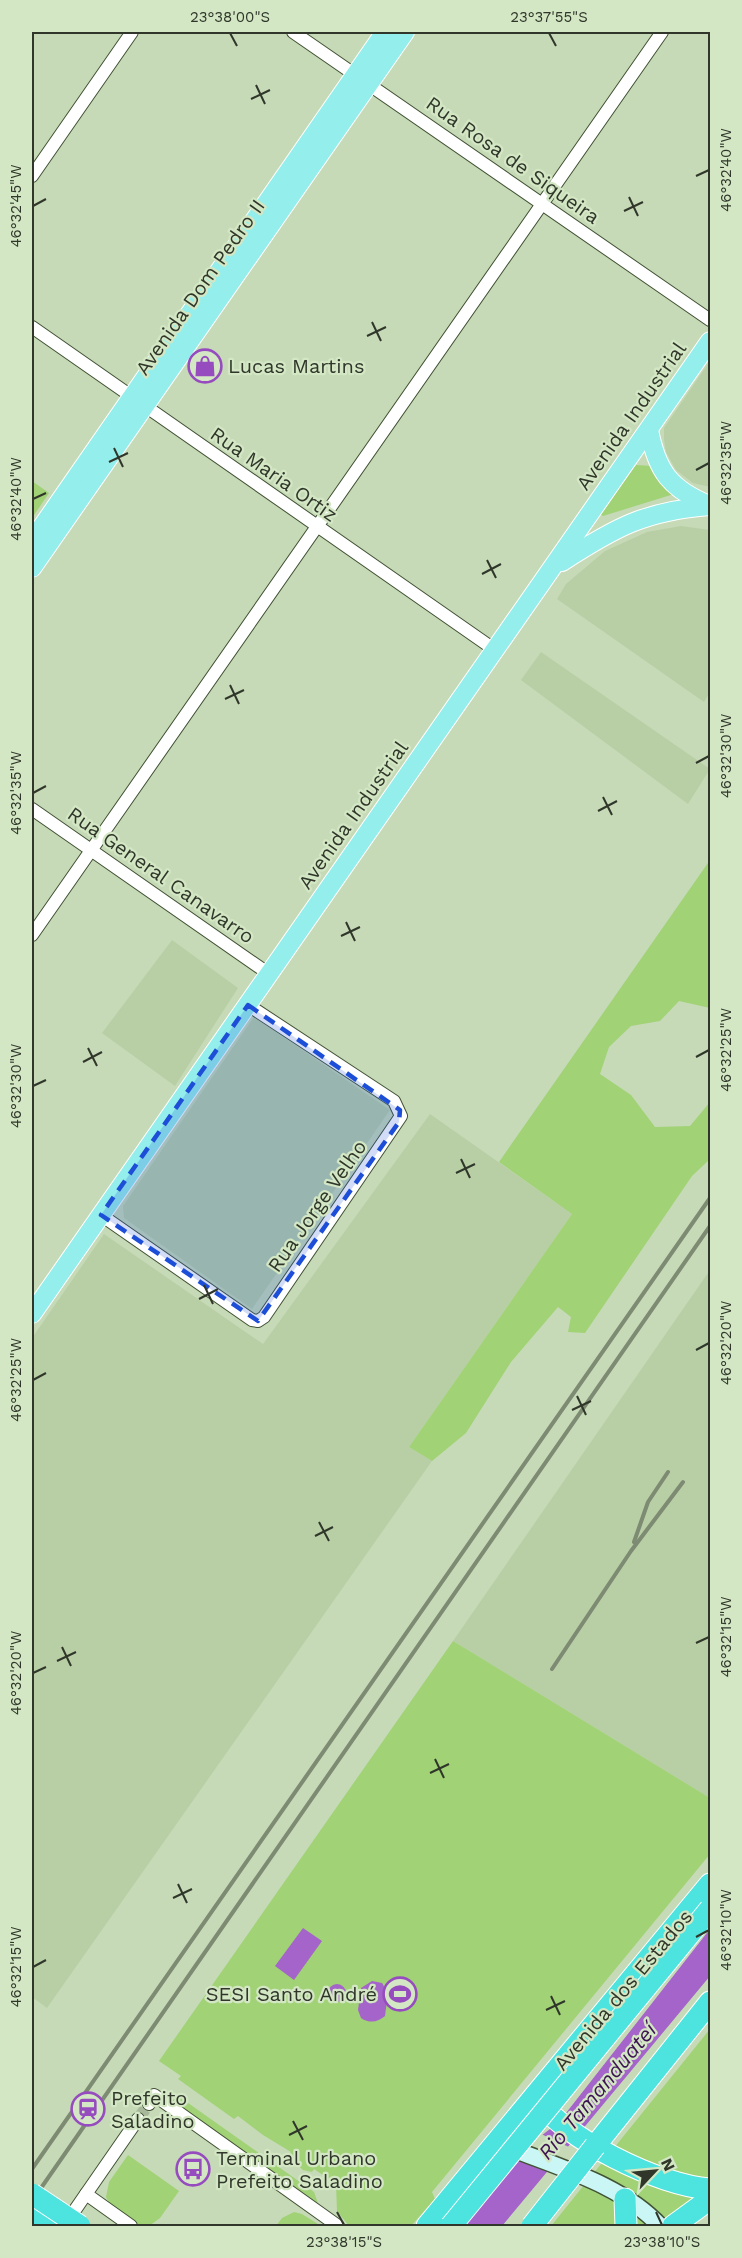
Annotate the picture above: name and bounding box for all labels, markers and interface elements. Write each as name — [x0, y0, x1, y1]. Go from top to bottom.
text: 23°38'00"S — [190, 8, 270, 26]
text: 23°37'55"S — [510, 8, 588, 26]
street label: Rua Rosa de Siqueira — [422, 91, 604, 229]
text: 46°32'40"W — [717, 128, 735, 212]
text: 46°32'45"W — [7, 164, 25, 248]
street label: Avenida Dom Pedro II — [130, 194, 270, 380]
street label: Avenida Industrial — [571, 337, 691, 495]
shop icon: Lucas Martins — [187, 348, 223, 384]
place label: Lucas Martins — [228, 354, 364, 378]
street label: Rua Maria Ortiz — [206, 421, 342, 527]
text: 46°32'35"W — [717, 421, 735, 505]
text: 46°32'40"W — [7, 457, 25, 541]
text: 46°32'30"W — [717, 714, 735, 798]
street label: Avenida Industrial — [293, 736, 413, 894]
text: 46°32'35"W — [7, 751, 25, 835]
street label: Rua General Canavarro — [63, 801, 259, 949]
text: 46°32'25"W — [717, 1008, 735, 1092]
text: 46°32'30"W — [7, 1044, 25, 1128]
street label: Rua Jorge Velho — [262, 1135, 372, 1277]
text: 46°32'20"W — [717, 1301, 735, 1385]
text: 46°32'25"W — [7, 1338, 25, 1422]
text: 46°32'15"W — [717, 1596, 735, 1678]
text: 46°32'20"W — [7, 1631, 25, 1715]
text: 46°32'10"W — [717, 1889, 735, 1971]
street label: Avenida dos Estados — [549, 1905, 697, 2075]
text: 46°32'15"W — [7, 1926, 25, 2008]
sports icon: SESI Santo André — [382, 1976, 418, 2012]
place label: SESI Santo André — [206, 1982, 377, 2006]
water label: Rio Tamanduateí — [533, 2016, 663, 2164]
place label: Prefeito Saladino — [111, 2086, 195, 2133]
station icon: Prefeito Saladino — [70, 2091, 106, 2127]
north arrow — [625, 2141, 685, 2201]
place label: Terminal Urbano Prefeito Saladino — [216, 2146, 383, 2193]
bus stop icon: Terminal Urbano Prefeito Saladino — [175, 2151, 211, 2187]
text: N — [657, 2155, 679, 2174]
text: 23°38'15"S — [306, 2233, 382, 2251]
text: 23°38'10"S — [624, 2233, 700, 2251]

